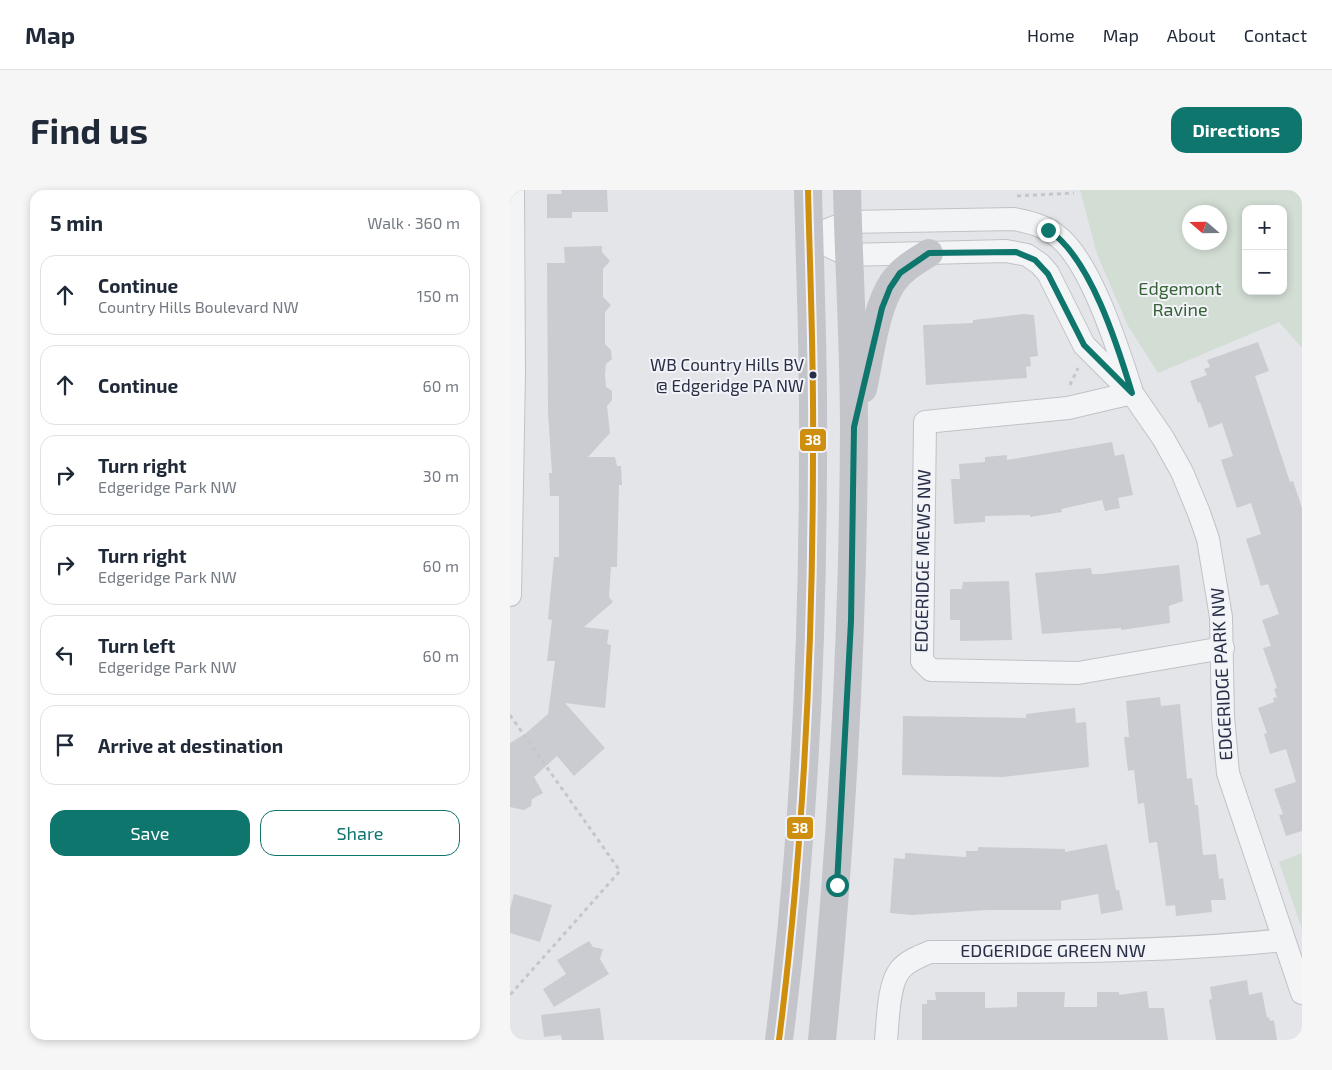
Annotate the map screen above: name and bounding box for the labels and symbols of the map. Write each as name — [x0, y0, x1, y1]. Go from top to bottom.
north arrow — [1182, 205, 1227, 250]
route end — [1037, 219, 1060, 242]
park label: Edgemont Ravine — [1138, 277, 1222, 320]
place label: WB Country Hills BV @ Edgeridge PA NW — [650, 354, 805, 396]
marker: WB Country Hills BV @ Edgeridge PA NW — [808, 370, 818, 380]
line badge: 38 — [799, 428, 827, 452]
text: 38 — [805, 431, 821, 448]
street label: EDGERIDGE MEWS NW — [909, 469, 935, 653]
street label: EDGERIDGE PARK NW — [1205, 587, 1237, 761]
line badge: 38 — [786, 816, 814, 840]
text: 38 — [792, 819, 808, 836]
route start — [826, 874, 849, 897]
street label: EDGERIDGE GREEN NW — [960, 939, 1146, 961]

